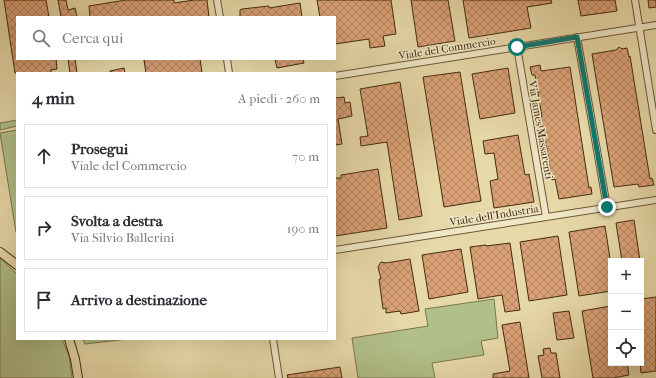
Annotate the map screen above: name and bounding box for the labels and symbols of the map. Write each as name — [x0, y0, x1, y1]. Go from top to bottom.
street label: Viale del Commercio — [397, 34, 497, 63]
route start — [508, 38, 526, 56]
street label: Via James Massarenti — [525, 79, 556, 181]
route end — [598, 198, 616, 216]
street label: Viale dell'Industria — [448, 202, 540, 229]

